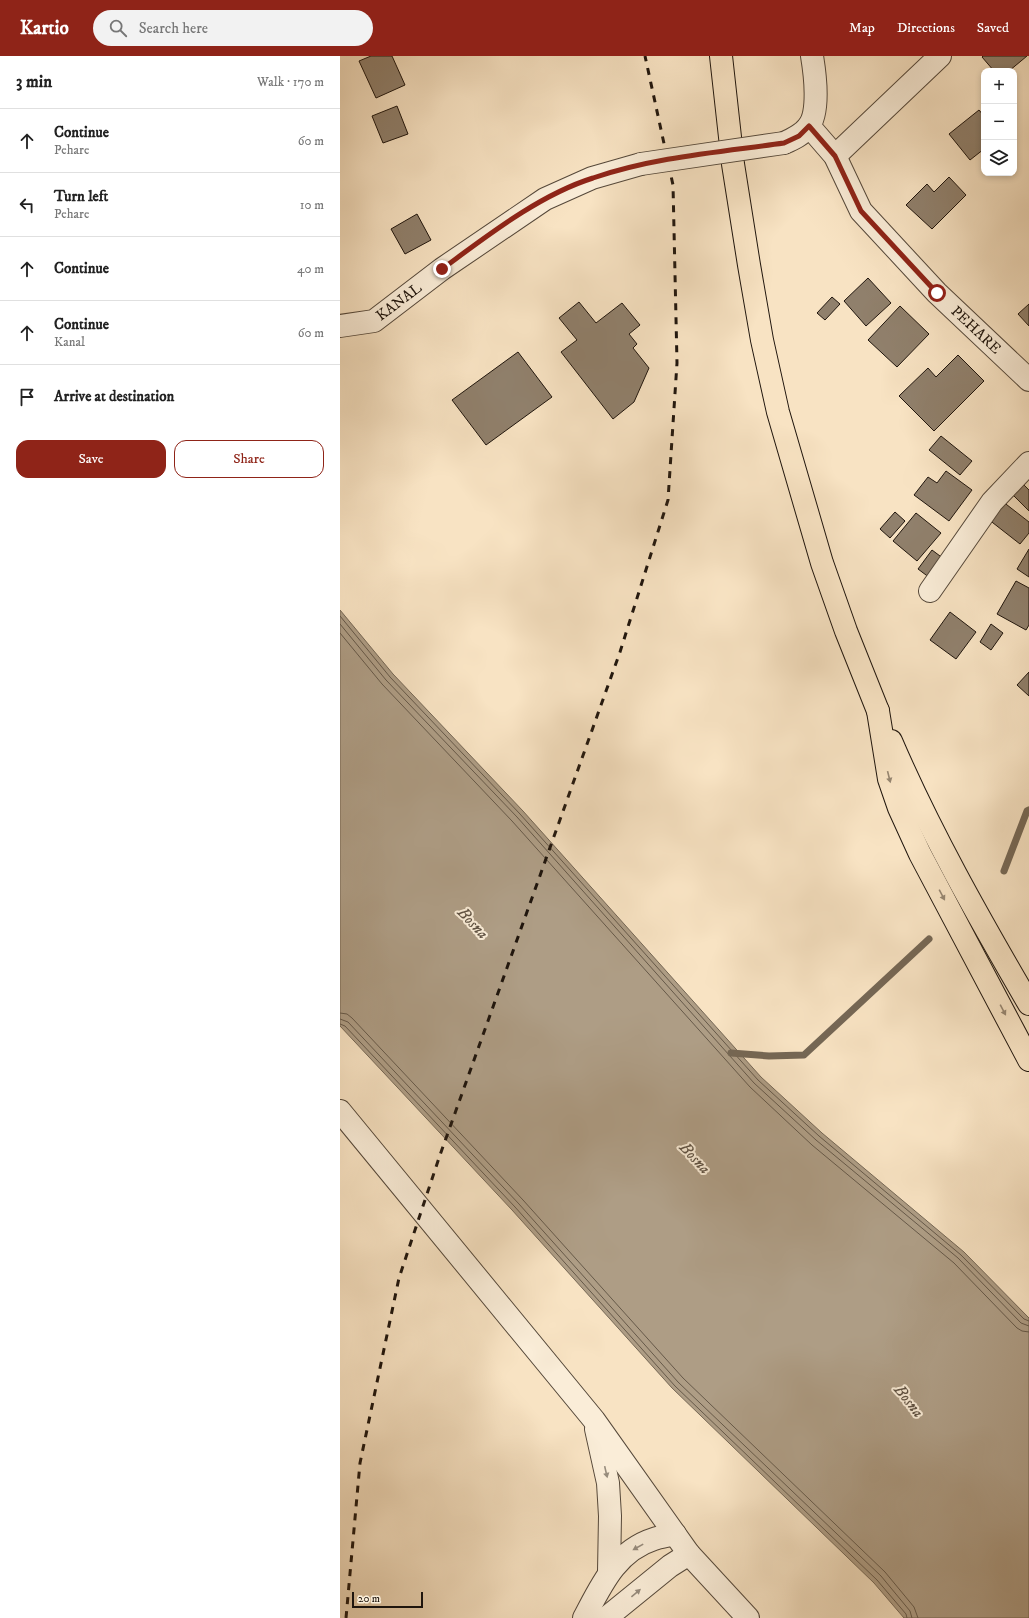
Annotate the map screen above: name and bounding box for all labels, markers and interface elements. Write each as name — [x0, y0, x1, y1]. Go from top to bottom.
search box — [93, 10, 373, 46]
text: Kartio — [20, 17, 69, 40]
icon: search — [107, 17, 129, 39]
text: Search here — [139, 19, 208, 38]
text: Map — [849, 19, 875, 37]
text: Directions — [897, 19, 955, 37]
text: Saved — [977, 19, 1009, 37]
map controls — [981, 68, 1017, 176]
button: + — [981, 68, 1017, 104]
text: 3 min — [16, 71, 52, 93]
text: Walk · 170 m — [257, 74, 324, 90]
button: − — [981, 104, 1017, 140]
text: Continue — [54, 123, 109, 142]
icon: ahead — [16, 130, 38, 152]
text: 60 m — [298, 133, 324, 149]
button: layers — [981, 140, 1017, 176]
text: Pehare — [54, 142, 89, 158]
text: Turn left — [54, 187, 108, 206]
icon: left — [16, 194, 38, 216]
text: 10 m — [300, 197, 324, 213]
text: Pehare — [54, 206, 89, 222]
icon: ahead — [16, 258, 38, 280]
text: Continue — [54, 259, 109, 278]
route end — [433, 260, 451, 278]
text: 40 m — [297, 261, 324, 277]
street label: KANAL — [372, 279, 426, 325]
route start — [928, 284, 946, 302]
street label: PEHARE — [947, 302, 1005, 358]
text: Continue — [54, 315, 109, 334]
icon: ahead — [16, 322, 38, 344]
text: 60 m — [298, 325, 324, 341]
text: Kanal — [54, 334, 85, 350]
icon: arrive — [16, 386, 38, 408]
text: Arrive at destination — [54, 387, 174, 406]
button: Save — [16, 440, 166, 478]
button: Share — [174, 440, 324, 478]
one-way arrow — [887, 770, 893, 783]
one-way arrow — [939, 889, 945, 901]
water label: Bosna — [453, 902, 493, 943]
one-way arrow — [1000, 1004, 1006, 1016]
water label: Bosna — [675, 1137, 715, 1178]
water label: Bosna — [889, 1380, 928, 1422]
one-way arrow — [603, 1466, 609, 1478]
one-way arrow — [633, 1544, 644, 1550]
one-way arrow — [631, 1589, 642, 1598]
scale bar — [352, 1590, 423, 1609]
text: 20 m — [358, 1592, 380, 1606]

